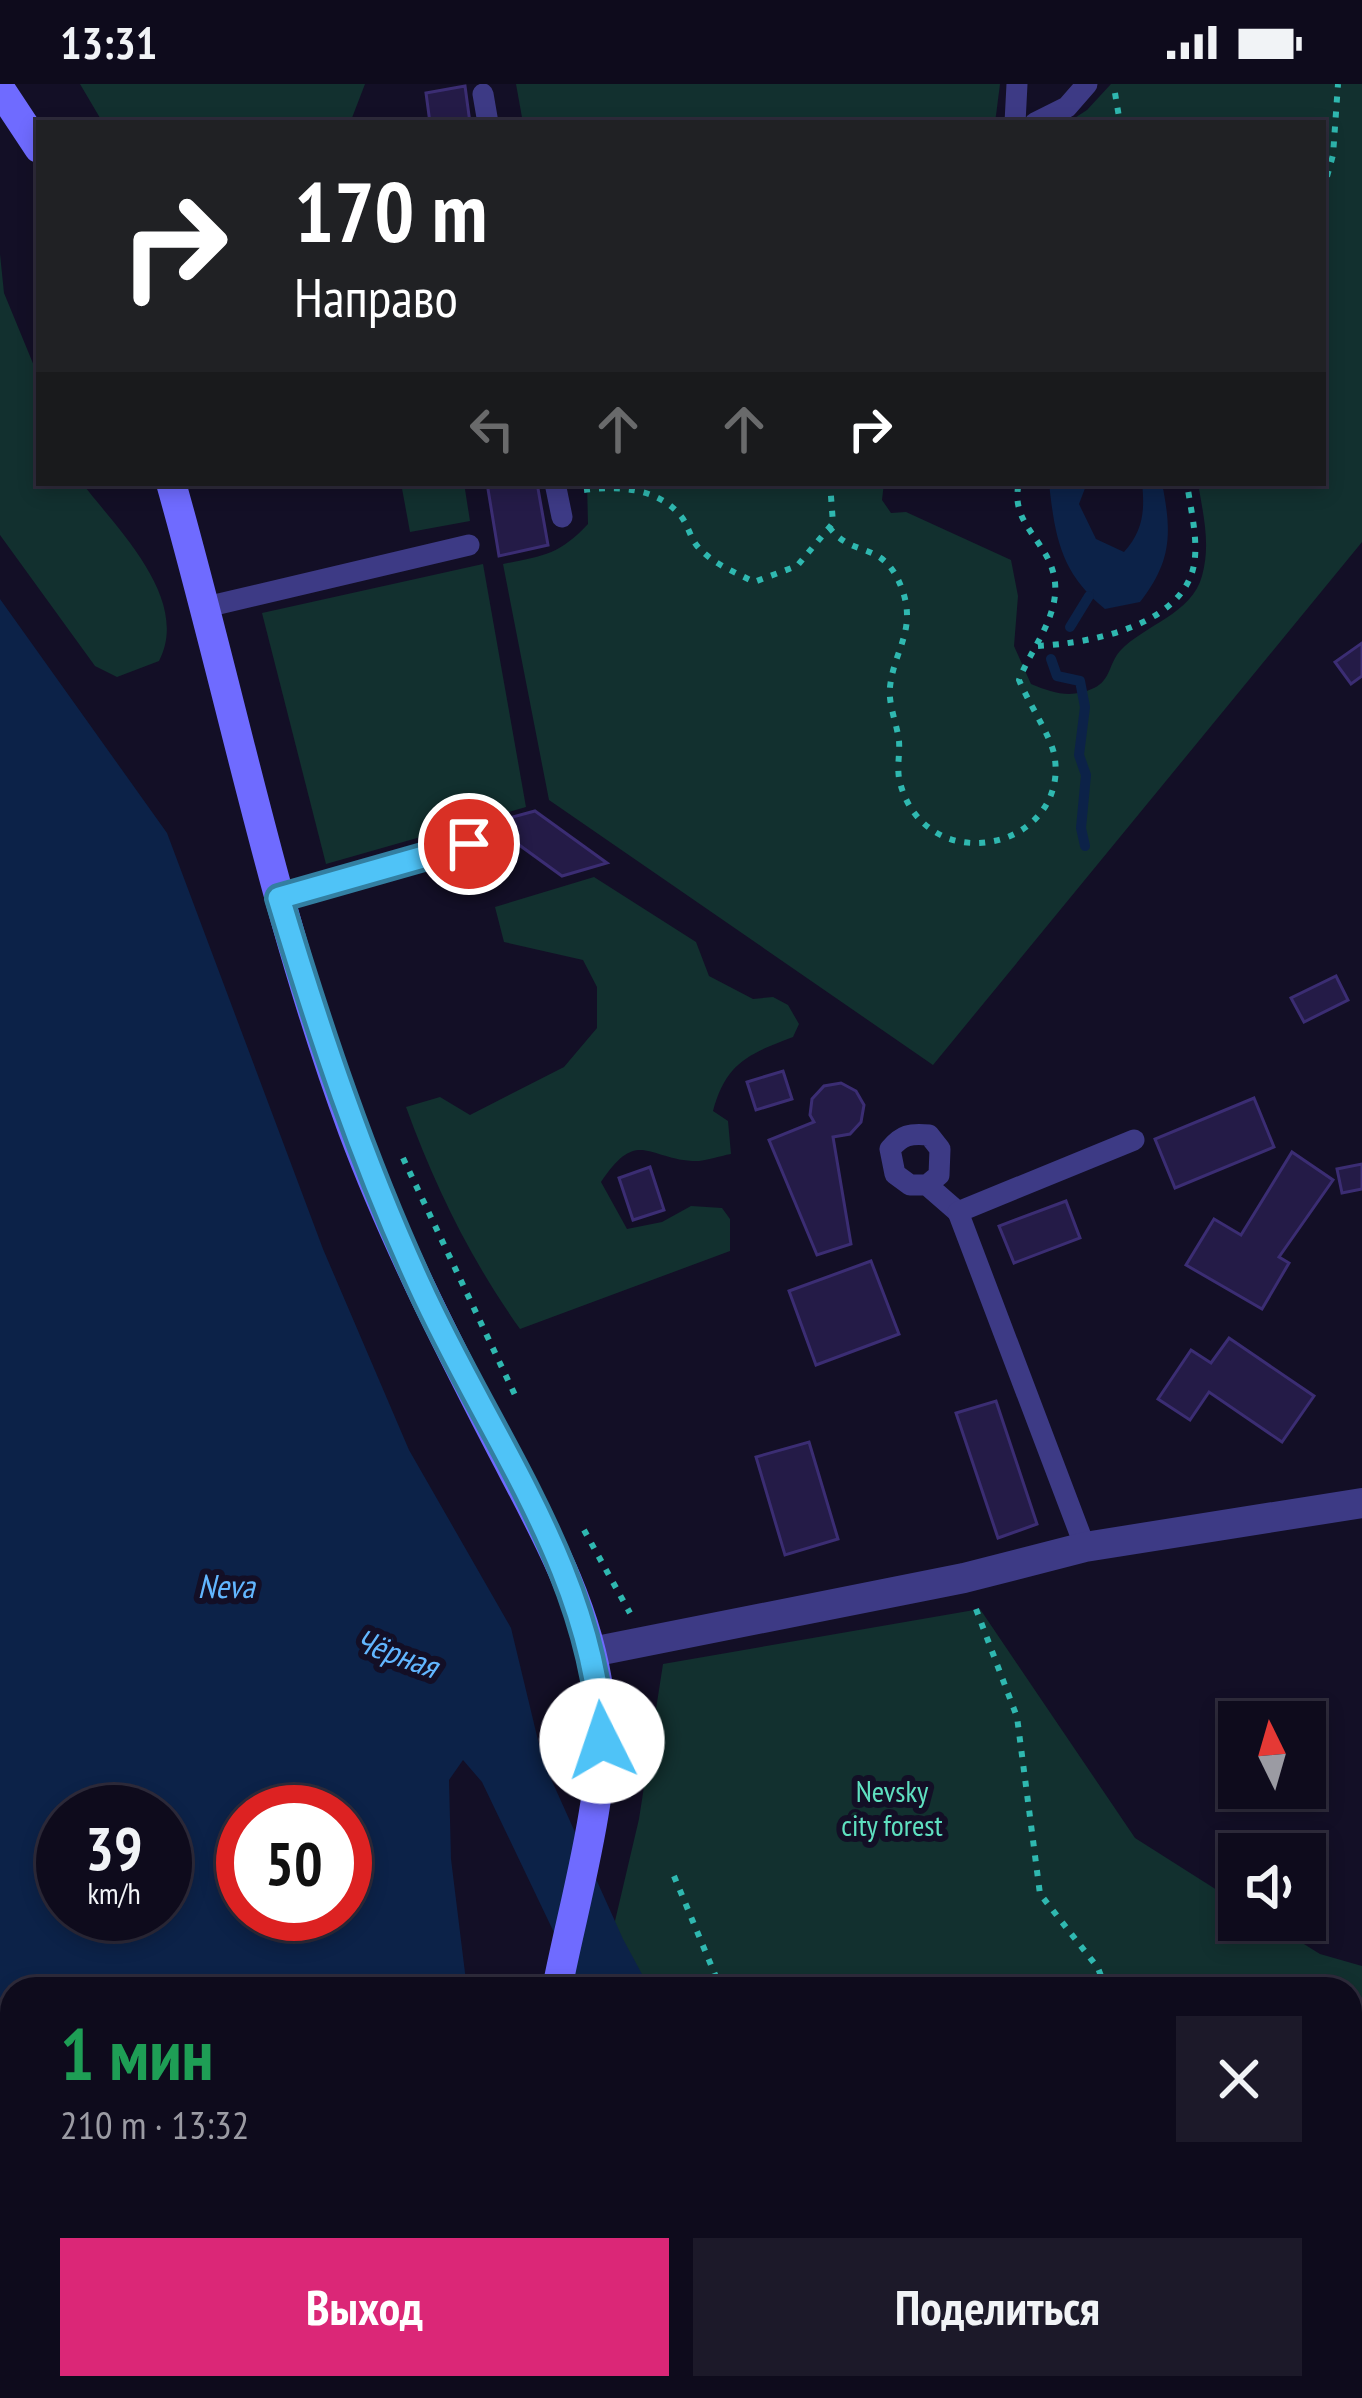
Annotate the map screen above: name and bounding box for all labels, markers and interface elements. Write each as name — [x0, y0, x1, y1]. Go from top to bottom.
text: 13:31 — [60, 13, 157, 71]
text: 170 m — [294, 156, 487, 265]
icon: right — [96, 168, 252, 324]
text: Направо — [294, 262, 458, 332]
icon: left — [459, 396, 525, 462]
icon: ahead — [585, 396, 651, 462]
icon: ahead — [711, 396, 777, 462]
icon: right — [837, 396, 903, 462]
pin — [418, 793, 520, 895]
icon: arrive — [436, 811, 502, 877]
water label: Neva — [198, 1564, 256, 1607]
water label: Чёрная — [350, 1618, 447, 1688]
position arrow — [539, 1678, 665, 1804]
north arrow — [1218, 1701, 1326, 1809]
map controls — [1218, 1701, 1326, 1941]
park label: Nevsky city forest — [841, 1771, 943, 1844]
speed limit sign: 50 — [216, 1785, 372, 1941]
text: 39 — [85, 1809, 143, 1887]
button: sound — [1218, 1833, 1326, 1941]
text: km/h — [87, 1873, 141, 1912]
text: 1 мин — [60, 2007, 214, 2100]
button: close — [1176, 2016, 1302, 2142]
text: 210 m · 13:32 — [60, 2099, 249, 2150]
button: Выход — [60, 2238, 669, 2376]
button: Поделиться — [693, 2238, 1302, 2376]

